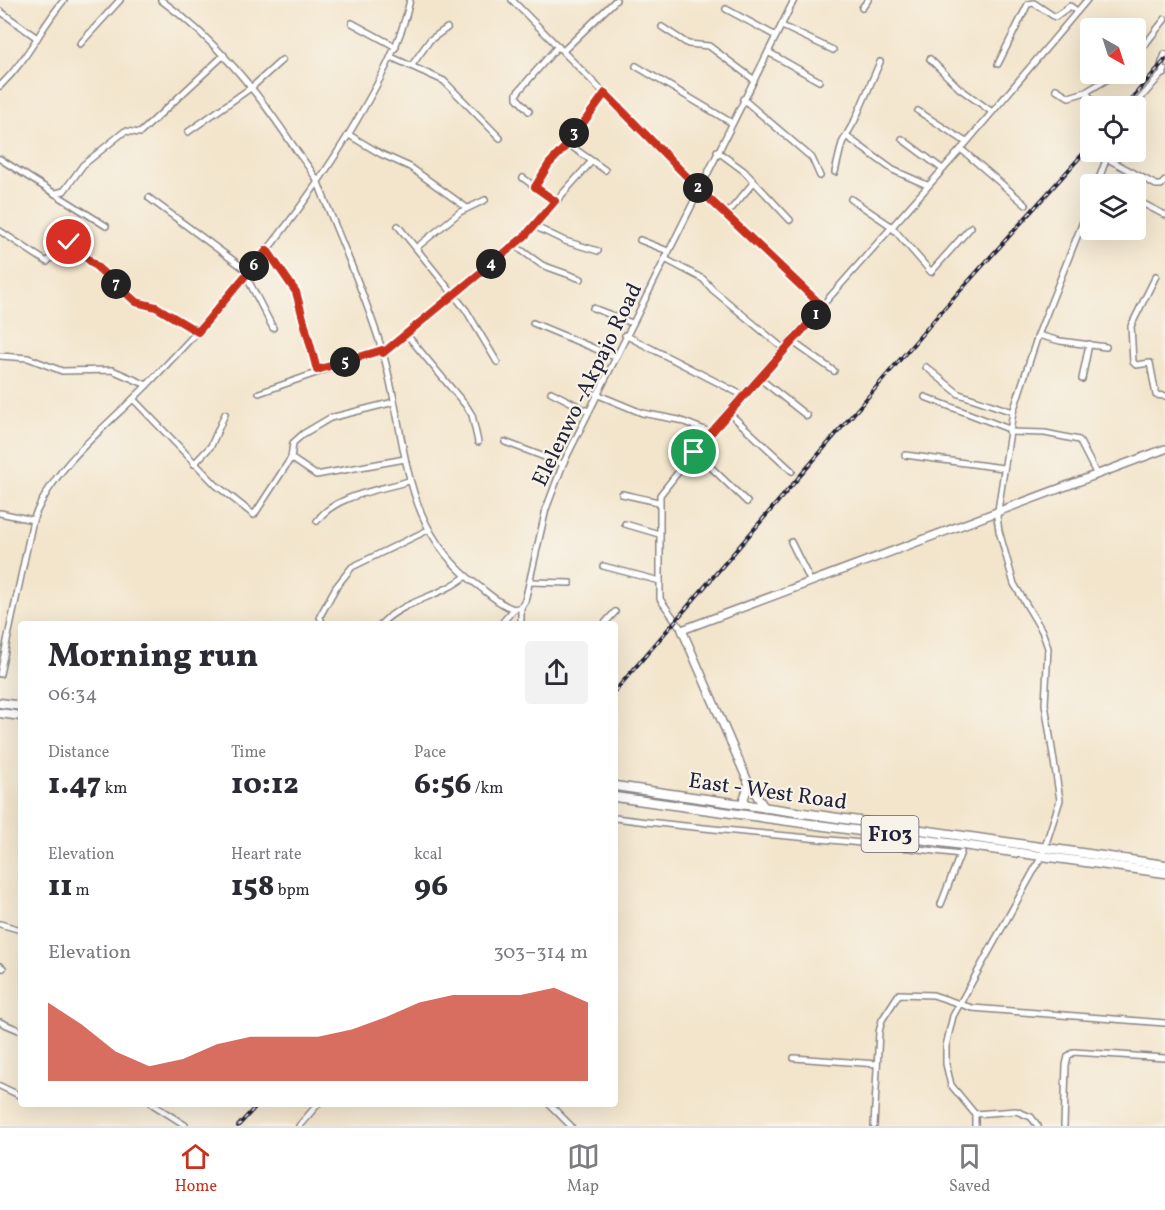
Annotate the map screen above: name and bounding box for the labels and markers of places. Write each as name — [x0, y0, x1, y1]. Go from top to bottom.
pin: 3 — [559, 118, 589, 148]
pin: 2 — [683, 173, 713, 203]
pin — [43, 216, 94, 267]
pin: 4 — [476, 249, 506, 279]
pin: 6 — [239, 251, 269, 281]
pin: 7 — [101, 269, 131, 299]
pin: 1 — [801, 300, 831, 330]
pin: 5 — [330, 347, 360, 377]
pin — [668, 426, 719, 477]

